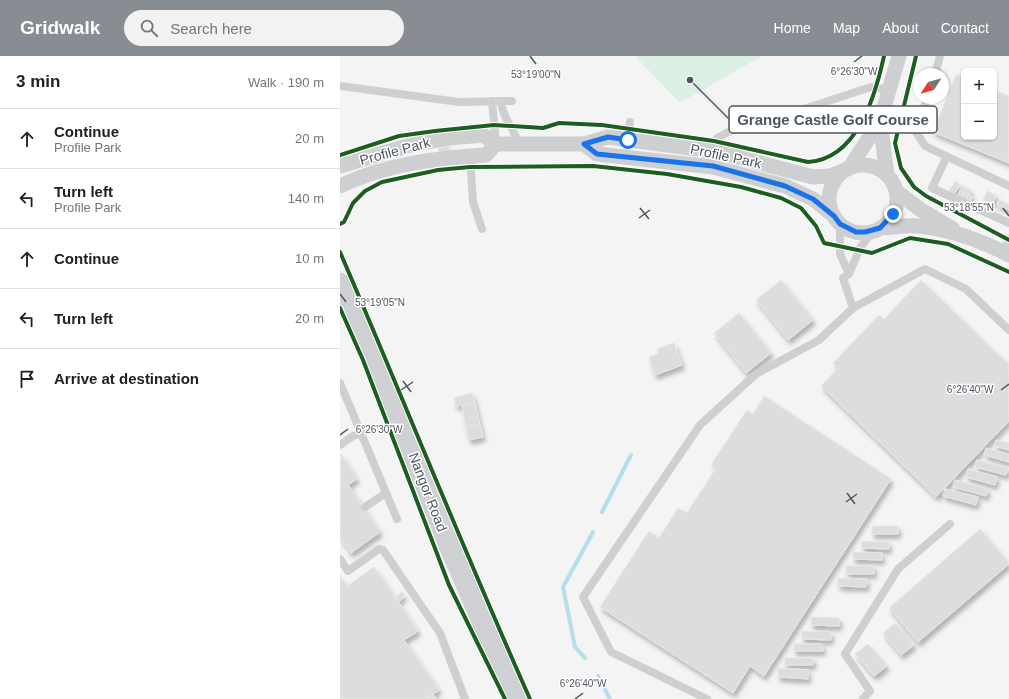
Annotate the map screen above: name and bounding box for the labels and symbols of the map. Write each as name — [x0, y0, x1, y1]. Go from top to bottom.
text: 6°26'30"W — [831, 66, 878, 77]
north arrow — [913, 68, 949, 104]
text: 53°19'00"N — [511, 69, 561, 80]
callout: Grange Castle Golf Course — [729, 106, 937, 133]
text: Grange Castle Golf Course — [737, 111, 929, 128]
route start — [619, 131, 637, 149]
street label: Profile Park — [358, 134, 433, 168]
street label: Profile Park — [689, 141, 764, 172]
text: 53°18'55"N — [944, 202, 994, 213]
route end — [884, 205, 902, 223]
text: 53°19'05"N — [355, 297, 405, 308]
text: 6°26'40"W — [947, 384, 994, 395]
text: 6°26'30"W — [356, 424, 403, 435]
street label: Nangor Road — [406, 450, 450, 534]
text: 6°26'40"W — [560, 678, 607, 689]

